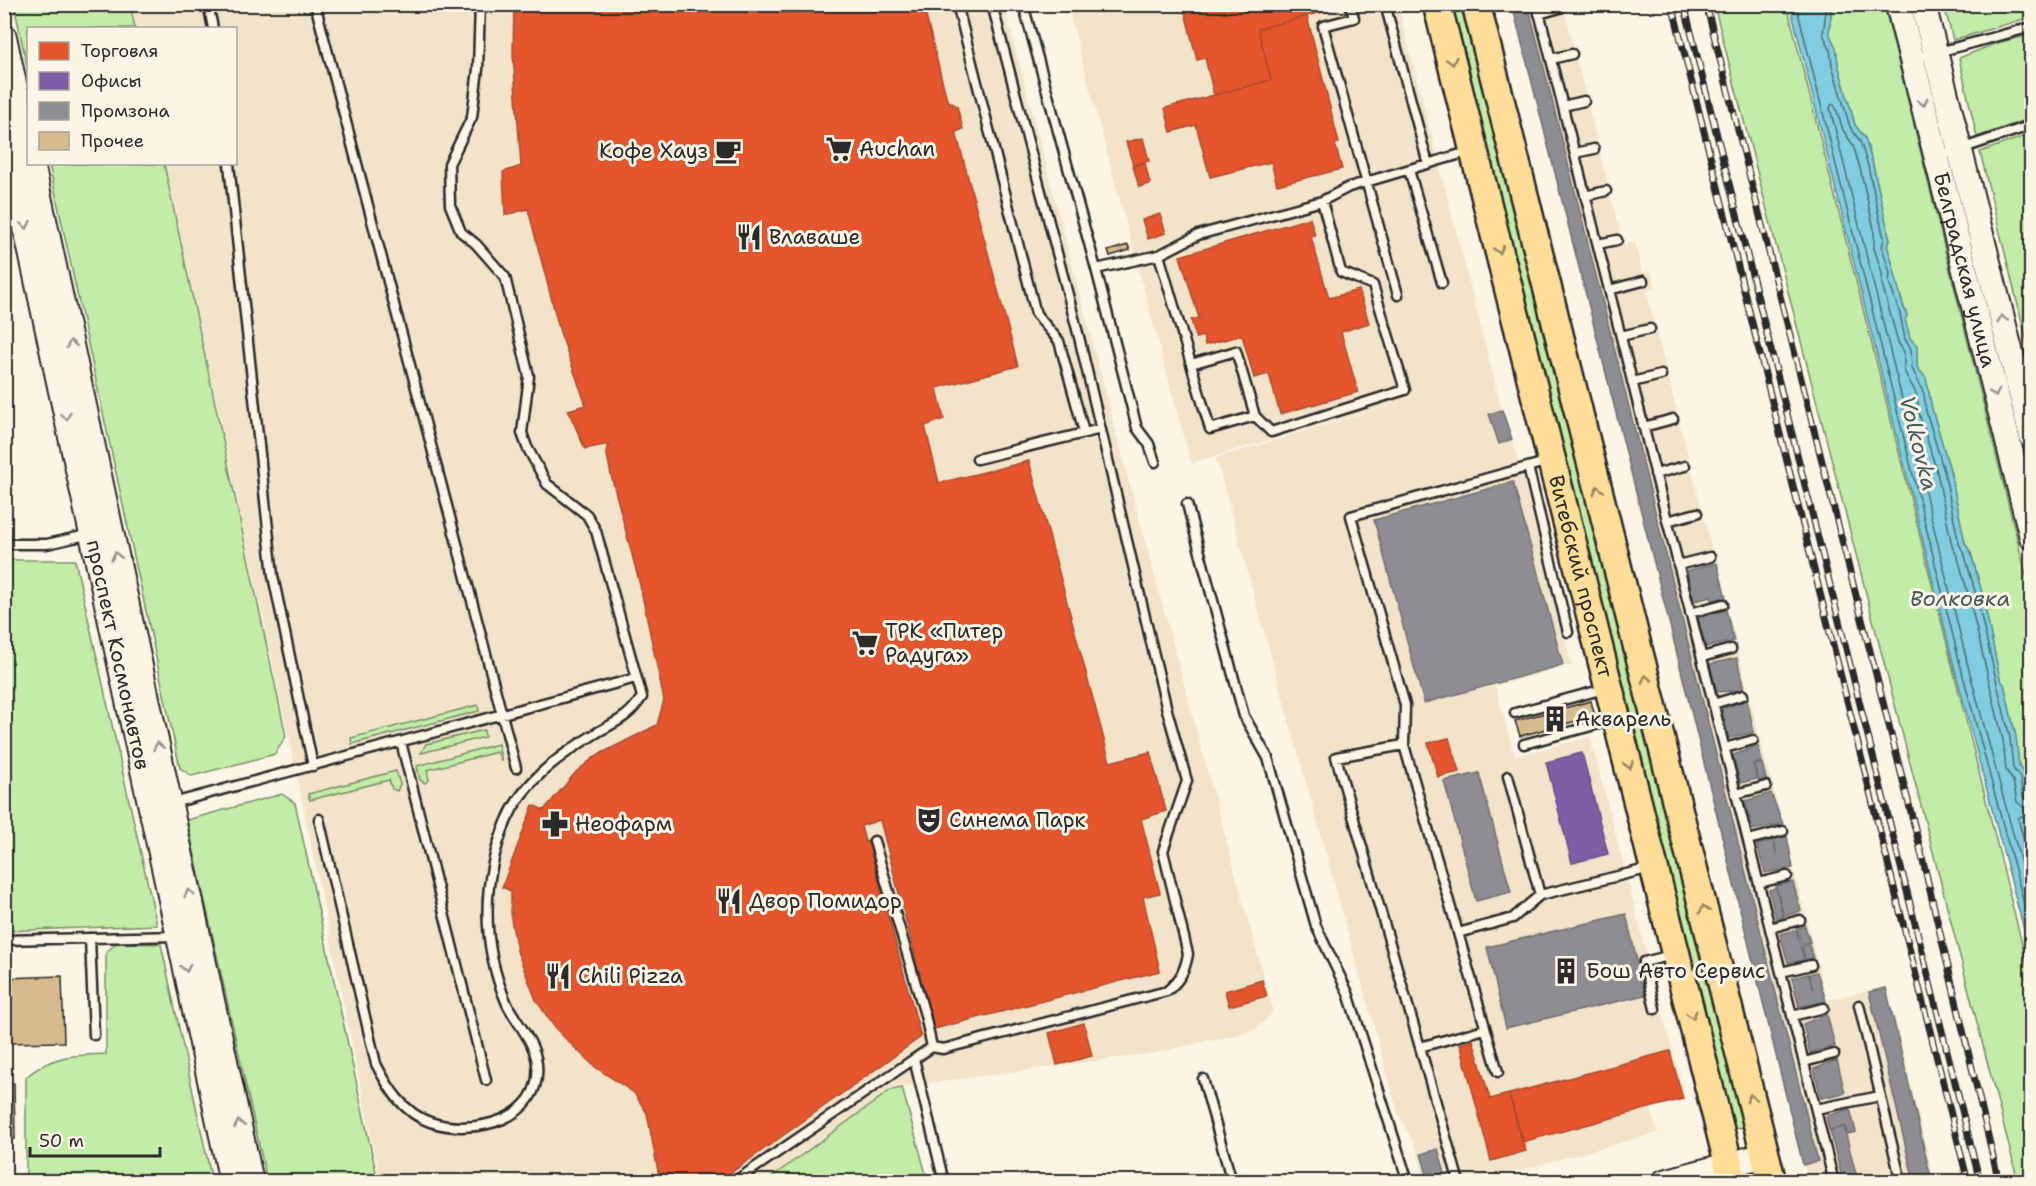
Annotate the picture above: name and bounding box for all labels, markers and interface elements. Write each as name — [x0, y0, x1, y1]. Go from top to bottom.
legend — [27, 27, 237, 165]
text: Торговля — [81, 39, 159, 63]
one-way arrow — [1444, 56, 1457, 66]
text: Офисы — [81, 69, 142, 93]
one-way arrow — [1915, 97, 1928, 107]
text: Промзона — [81, 99, 170, 123]
text: Прочее — [81, 129, 144, 153]
supermarket icon: Auchan — [824, 134, 854, 164]
place label: Auchan — [859, 135, 935, 163]
cafe icon: Кофе Хауз — [713, 136, 743, 166]
place label: Кофе Хауз — [599, 137, 708, 165]
street label: Белградская улица — [1927, 169, 2003, 370]
one-way arrow — [18, 220, 31, 230]
restaurant icon: Влаваше — [734, 222, 764, 252]
place label: Влаваше — [769, 223, 860, 251]
one-way arrow — [1492, 245, 1505, 255]
one-way arrow — [1996, 315, 2009, 325]
one-way arrow — [65, 340, 78, 350]
one-way arrow — [1988, 388, 2001, 398]
water label: Volkovka — [1893, 393, 1944, 494]
one-way arrow — [59, 411, 72, 421]
street label: Витебский проспект — [1542, 472, 1620, 681]
one-way arrow — [1593, 485, 1606, 495]
street label: проспект Космонавтов — [80, 537, 157, 772]
one-way arrow — [111, 551, 124, 561]
water label: Волковка — [1910, 584, 2010, 613]
place label: ТРК «Питер Радуга» — [885, 617, 1003, 669]
supermarket icon: ТРК «Питер Радуга» — [850, 628, 880, 658]
one-way arrow — [1641, 674, 1653, 685]
building icon: Акварель — [1540, 704, 1570, 734]
place label: Акварель — [1575, 705, 1671, 733]
one-way arrow — [152, 741, 165, 751]
one-way arrow — [1621, 760, 1634, 770]
theatre icon: Синема Парк — [914, 805, 944, 835]
place label: Синема Парк — [949, 806, 1086, 834]
pharmacy icon: Неофарм — [540, 809, 570, 839]
place label: Неофарм — [575, 810, 672, 838]
restaurant icon: Двор Помидор — [714, 886, 744, 916]
place label: Двор Помидор — [749, 887, 902, 915]
one-way arrow — [183, 888, 196, 898]
one-way arrow — [1698, 904, 1711, 914]
building icon: Бош Авто Сервис — [1551, 956, 1581, 986]
place label: Бош Авто Сервис — [1586, 957, 1766, 985]
restaurant icon: Chili Pizza — [543, 961, 573, 991]
place label: Chili Pizza — [578, 962, 683, 990]
one-way arrow — [179, 963, 192, 973]
one-way arrow — [1685, 1010, 1698, 1020]
one-way arrow — [1745, 1093, 1758, 1103]
scale bar — [30, 1120, 160, 1158]
one-way arrow — [233, 1120, 246, 1130]
text: 50 m — [39, 1129, 84, 1153]

